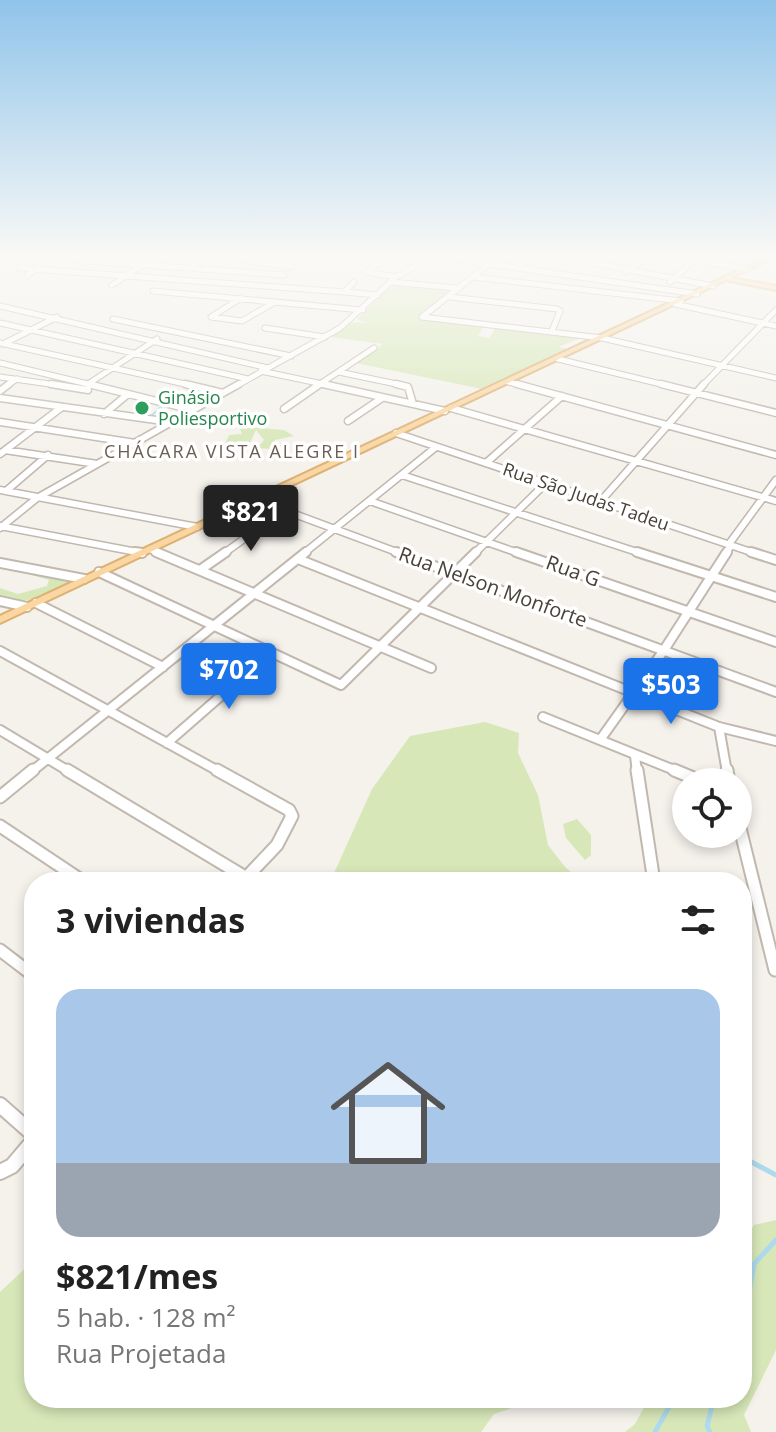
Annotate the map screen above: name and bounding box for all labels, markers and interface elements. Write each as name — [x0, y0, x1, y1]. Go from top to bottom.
place label: Ginásio Poliesportivo — [158, 385, 267, 430]
marker: Ginásio Poliesportivo — [133, 399, 151, 417]
district label: CHÁCARA VISTA ALEGRE I — [104, 439, 360, 463]
street label: Rua São Judas Tadeu — [500, 456, 673, 536]
pin: $821 — [204, 485, 298, 553]
text: $821 — [221, 493, 281, 529]
street label: Rua Nelson Monforte — [395, 540, 591, 633]
street label: Rua G — [542, 548, 604, 593]
pin: $702 — [182, 643, 276, 711]
text: $702 — [199, 651, 259, 687]
pin: $503 — [624, 658, 718, 726]
text: $503 — [641, 666, 701, 702]
map controls — [672, 768, 752, 848]
button: locate — [672, 768, 752, 848]
text: 3 viviendas — [56, 897, 245, 943]
icon: filters — [676, 898, 720, 942]
icon: home — [316, 1041, 460, 1185]
text: $821/mes — [56, 1253, 218, 1299]
text: 5 hab. · 128 m² — [56, 1299, 236, 1335]
text: Rua Projetada — [56, 1335, 226, 1371]

